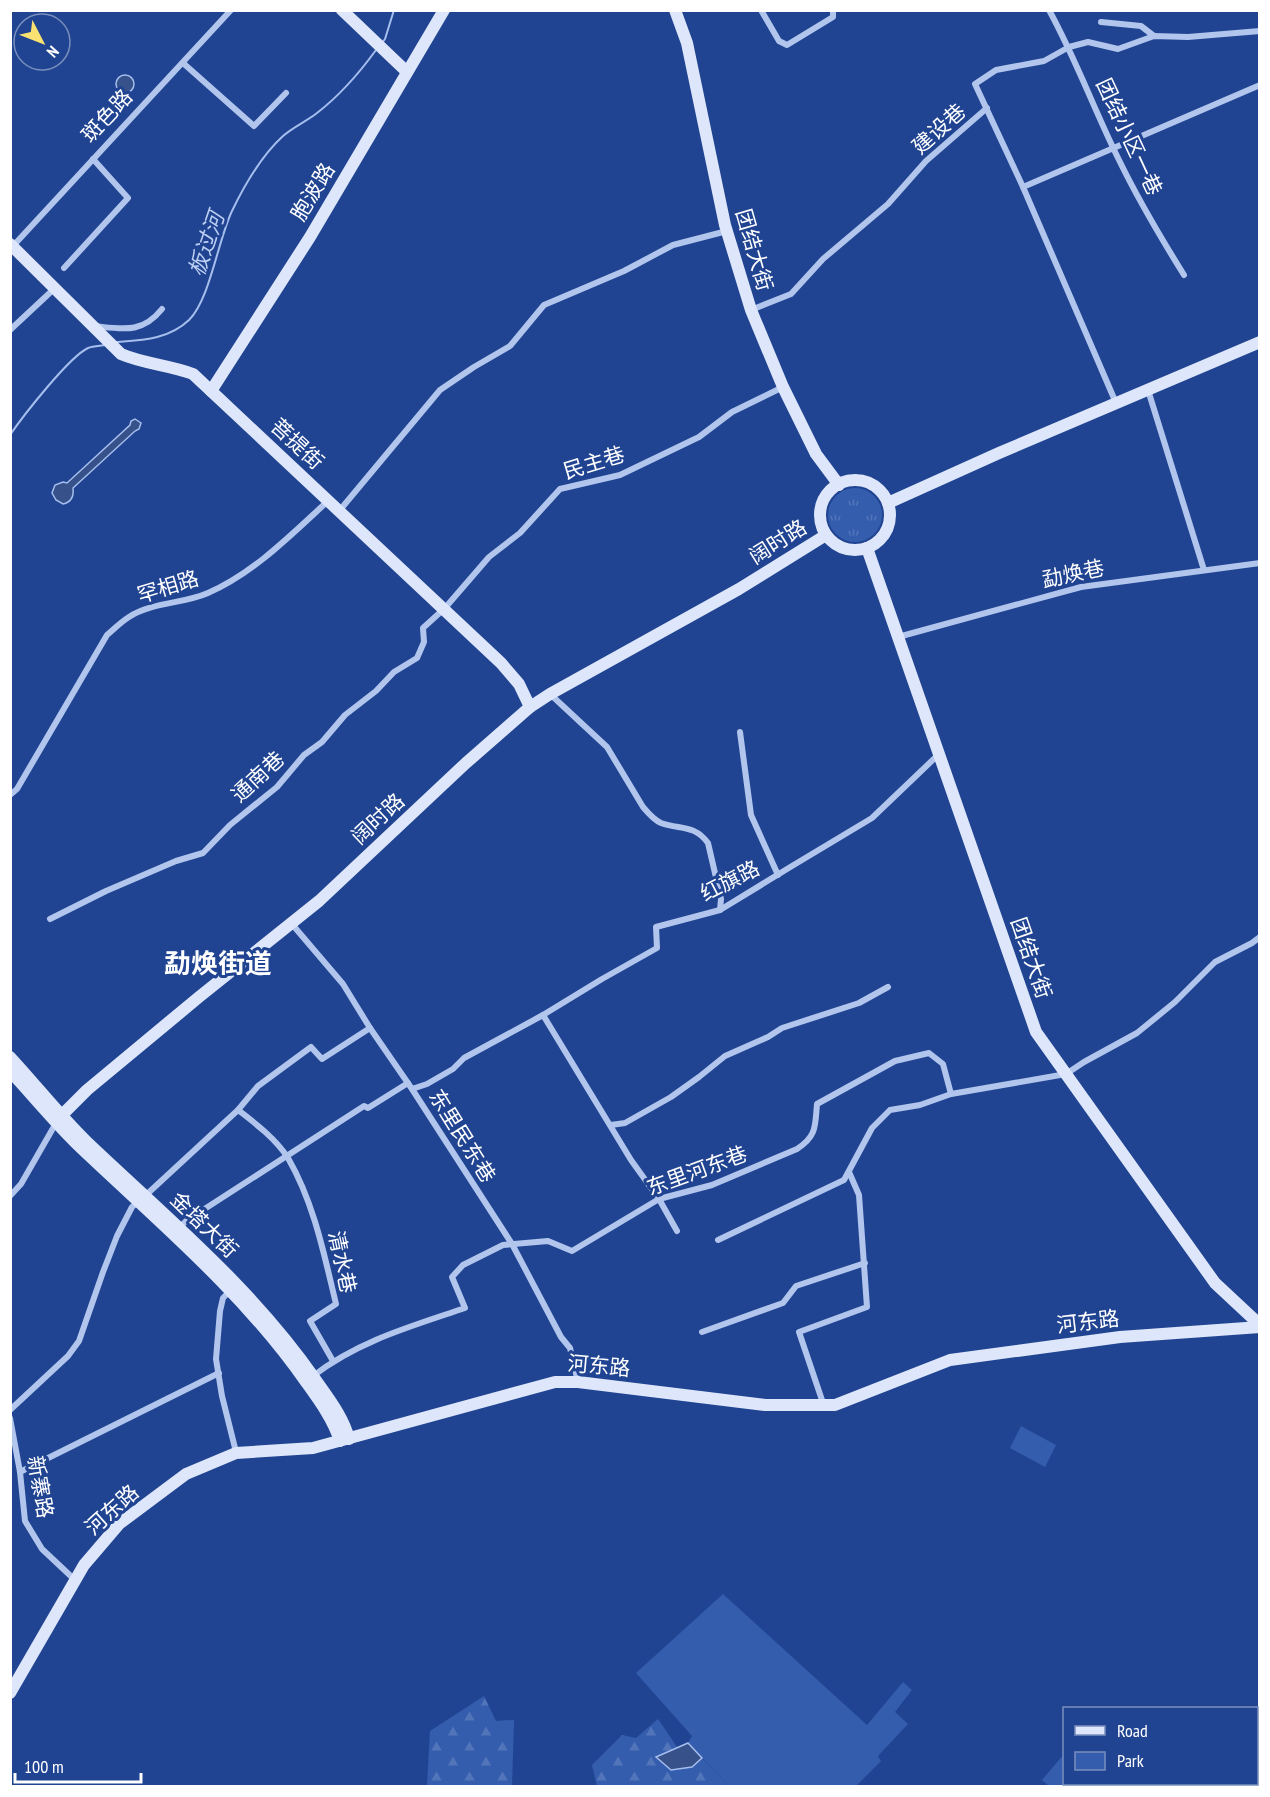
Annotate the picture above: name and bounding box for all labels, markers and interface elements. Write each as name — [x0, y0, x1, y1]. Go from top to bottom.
north arrow — [12, 12, 72, 72]
text: N — [43, 42, 63, 62]
street label: 团结小区一巷 — [1091, 74, 1168, 200]
street label: 斑色路 — [75, 83, 138, 148]
street label: 建设巷 — [906, 98, 971, 160]
street label: 胞波路 — [285, 158, 340, 226]
water label: 板过河 — [182, 204, 231, 280]
street label: 团结大街 — [730, 206, 779, 294]
street label: 菩提街 — [265, 412, 330, 475]
street label: 民主巷 — [560, 440, 628, 485]
street label: 阔时路 — [744, 513, 812, 570]
street label: 勐焕巷 — [1039, 554, 1107, 593]
street label: 罕相路 — [134, 564, 202, 609]
street label: 通南巷 — [225, 745, 290, 808]
street label: 阔时路 — [345, 787, 410, 850]
street label: 红旗路 — [696, 854, 764, 907]
street label: 团结大街 — [1005, 914, 1058, 1002]
district label: 勐焕街道 — [164, 946, 272, 980]
street label: 东里民东巷 — [423, 1084, 502, 1187]
street label: 东里河东巷 — [643, 1140, 751, 1201]
street label: 金塔大街 — [165, 1186, 244, 1264]
street label: 清水巷 — [323, 1228, 362, 1296]
street label: 河东路 — [1055, 1304, 1121, 1339]
street label: 河东路 — [566, 1349, 632, 1382]
street label: 新寨路 — [22, 1454, 59, 1520]
street label: 河东路 — [79, 1479, 144, 1541]
legend — [1063, 1707, 1258, 1785]
text: Road — [1117, 1719, 1148, 1742]
scale bar — [15, 1746, 141, 1784]
text: Park — [1117, 1749, 1144, 1772]
text: 100 m — [24, 1755, 64, 1778]

